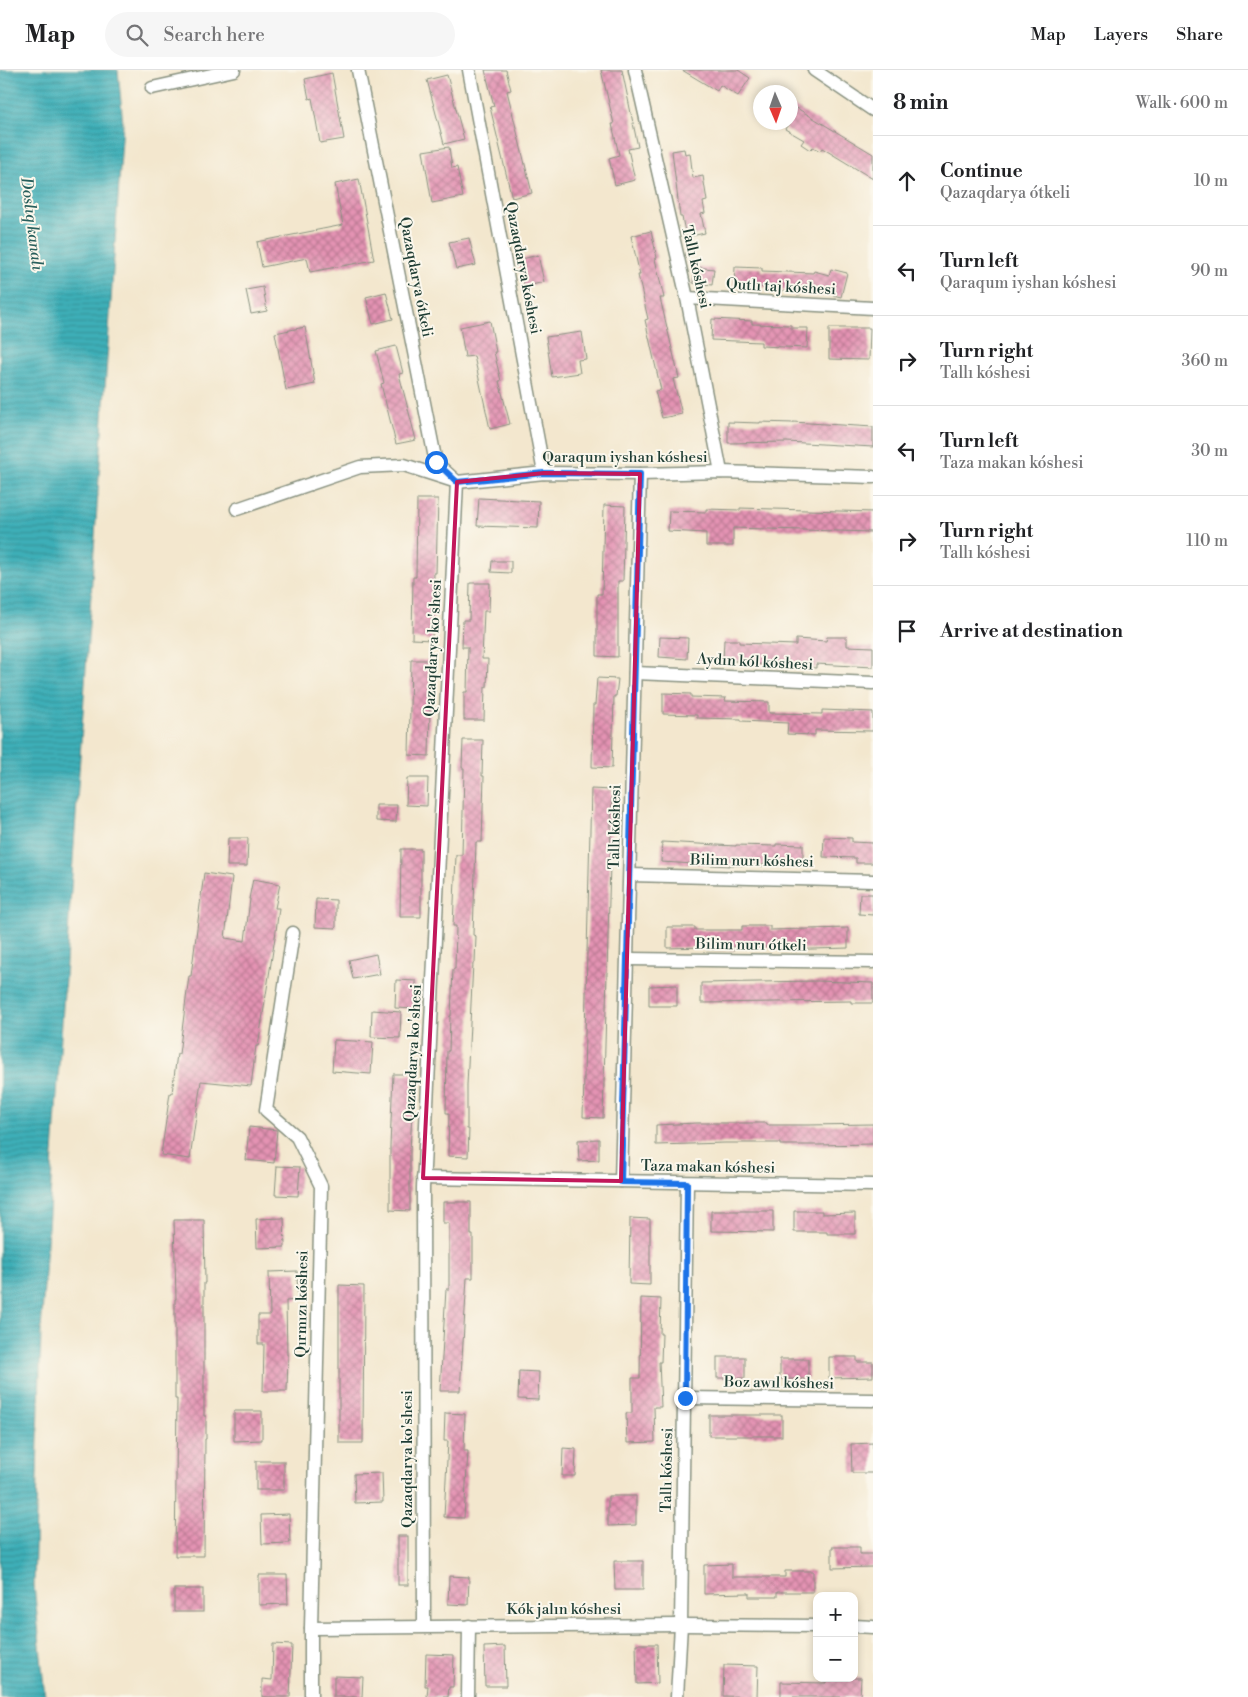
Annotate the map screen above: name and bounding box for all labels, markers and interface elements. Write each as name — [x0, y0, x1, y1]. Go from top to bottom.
search box — [105, 12, 455, 57]
text: Map — [25, 20, 75, 50]
icon: search — [123, 21, 151, 49]
text: Search here — [163, 23, 265, 47]
text: Map — [1031, 23, 1066, 46]
text: Layers — [1094, 23, 1148, 46]
text: Share — [1176, 23, 1223, 46]
north arrow — [753, 85, 798, 130]
text: 8 min — [893, 90, 948, 116]
text: Walk · 600 m — [1136, 93, 1228, 113]
text: Continue — [940, 159, 1023, 183]
icon: ahead — [893, 167, 921, 195]
text: 10 m — [1194, 171, 1228, 191]
water label: Doslıq kanalı — [16, 175, 48, 272]
text: Qazaqdarya ótkeli — [940, 183, 1070, 203]
street label: Qazaqdarya kóshesi — [501, 200, 545, 336]
street label: Qazaqdarya ótkeli — [395, 215, 437, 339]
street label: Tallı kóshesi — [677, 224, 715, 311]
text: Turn left — [940, 249, 1019, 273]
icon: left — [893, 257, 921, 285]
text: 90 m — [1190, 261, 1228, 281]
text: Qaraqum iyshan kóshesi — [940, 273, 1116, 293]
street label: Qutlı taj kóshesi — [726, 275, 836, 299]
text: Turn right — [940, 339, 1033, 363]
icon: right — [893, 347, 921, 375]
text: 360 m — [1182, 351, 1228, 371]
text: Tallı kóshesi — [940, 363, 1031, 383]
text: Turn left — [940, 429, 1019, 453]
icon: left — [893, 437, 921, 465]
text: 30 m — [1191, 441, 1228, 461]
street label: Qaraqum iyshan kóshesi — [542, 448, 708, 467]
route start — [425, 451, 448, 474]
text: Taza makan kóshesi — [940, 453, 1083, 473]
text: Turn right — [940, 519, 1033, 543]
icon: right — [893, 527, 921, 555]
text: 110 m — [1186, 531, 1228, 551]
text: Tallı kóshesi — [940, 543, 1031, 563]
street label: Qazaqdarya ko'shesi — [420, 579, 446, 717]
icon: arrive — [893, 617, 921, 645]
text: Arrive at destination — [940, 619, 1123, 643]
street label: Aydın kól kóshesi — [695, 649, 814, 675]
street label: Tallı kóshesi — [605, 784, 625, 870]
street label: Bilim nurı kóshesi — [689, 850, 814, 872]
street label: Bilim nurı ótkeli — [694, 935, 807, 955]
street label: Qazaqdarya ko'shesi — [400, 984, 426, 1122]
street label: Taza makan kóshesi — [641, 1156, 775, 1178]
street label: Qırmızı kóshesi — [292, 1250, 312, 1358]
street label: Boz awıl kóshesi — [723, 1373, 834, 1393]
route end — [674, 1387, 697, 1410]
street label: Qazaqdarya ko'shesi — [398, 1390, 417, 1528]
street label: Tallı kóshesi — [657, 1427, 677, 1513]
map controls — [813, 1592, 858, 1682]
button: + — [813, 1592, 858, 1637]
street label: Kók jalın kóshesi — [507, 1600, 621, 1619]
button: − — [813, 1637, 858, 1682]

